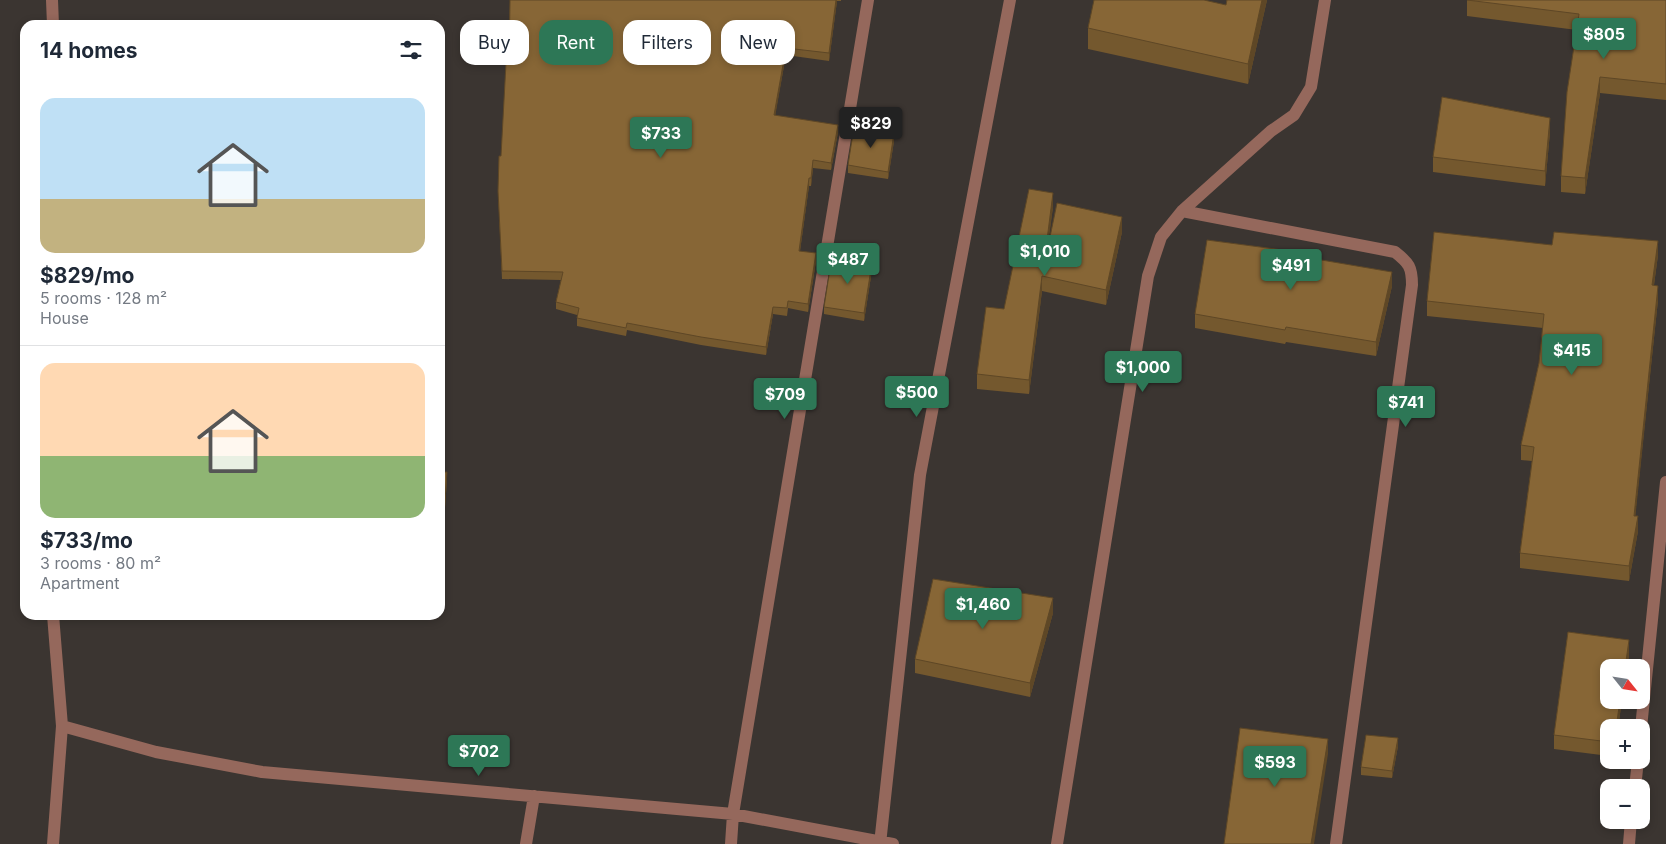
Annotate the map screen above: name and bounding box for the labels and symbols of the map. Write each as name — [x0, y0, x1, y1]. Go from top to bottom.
pin: $805 — [1574, 18, 1634, 60]
pin: $829 — [841, 106, 901, 149]
pin: $733 — [631, 116, 691, 159]
pin: $1,010 — [1004, 234, 1086, 277]
pin: $487 — [818, 242, 878, 285]
pin: $491 — [1261, 248, 1321, 291]
pin: $415 — [1542, 334, 1602, 376]
pin: $1,000 — [1102, 350, 1184, 393]
pin: $500 — [887, 376, 947, 418]
pin: $709 — [755, 378, 815, 420]
pin: $741 — [1376, 386, 1436, 428]
pin: $1,460 — [942, 588, 1024, 630]
north arrow — [1600, 659, 1650, 709]
pin: $702 — [449, 734, 509, 777]
pin: $593 — [1245, 746, 1305, 788]

